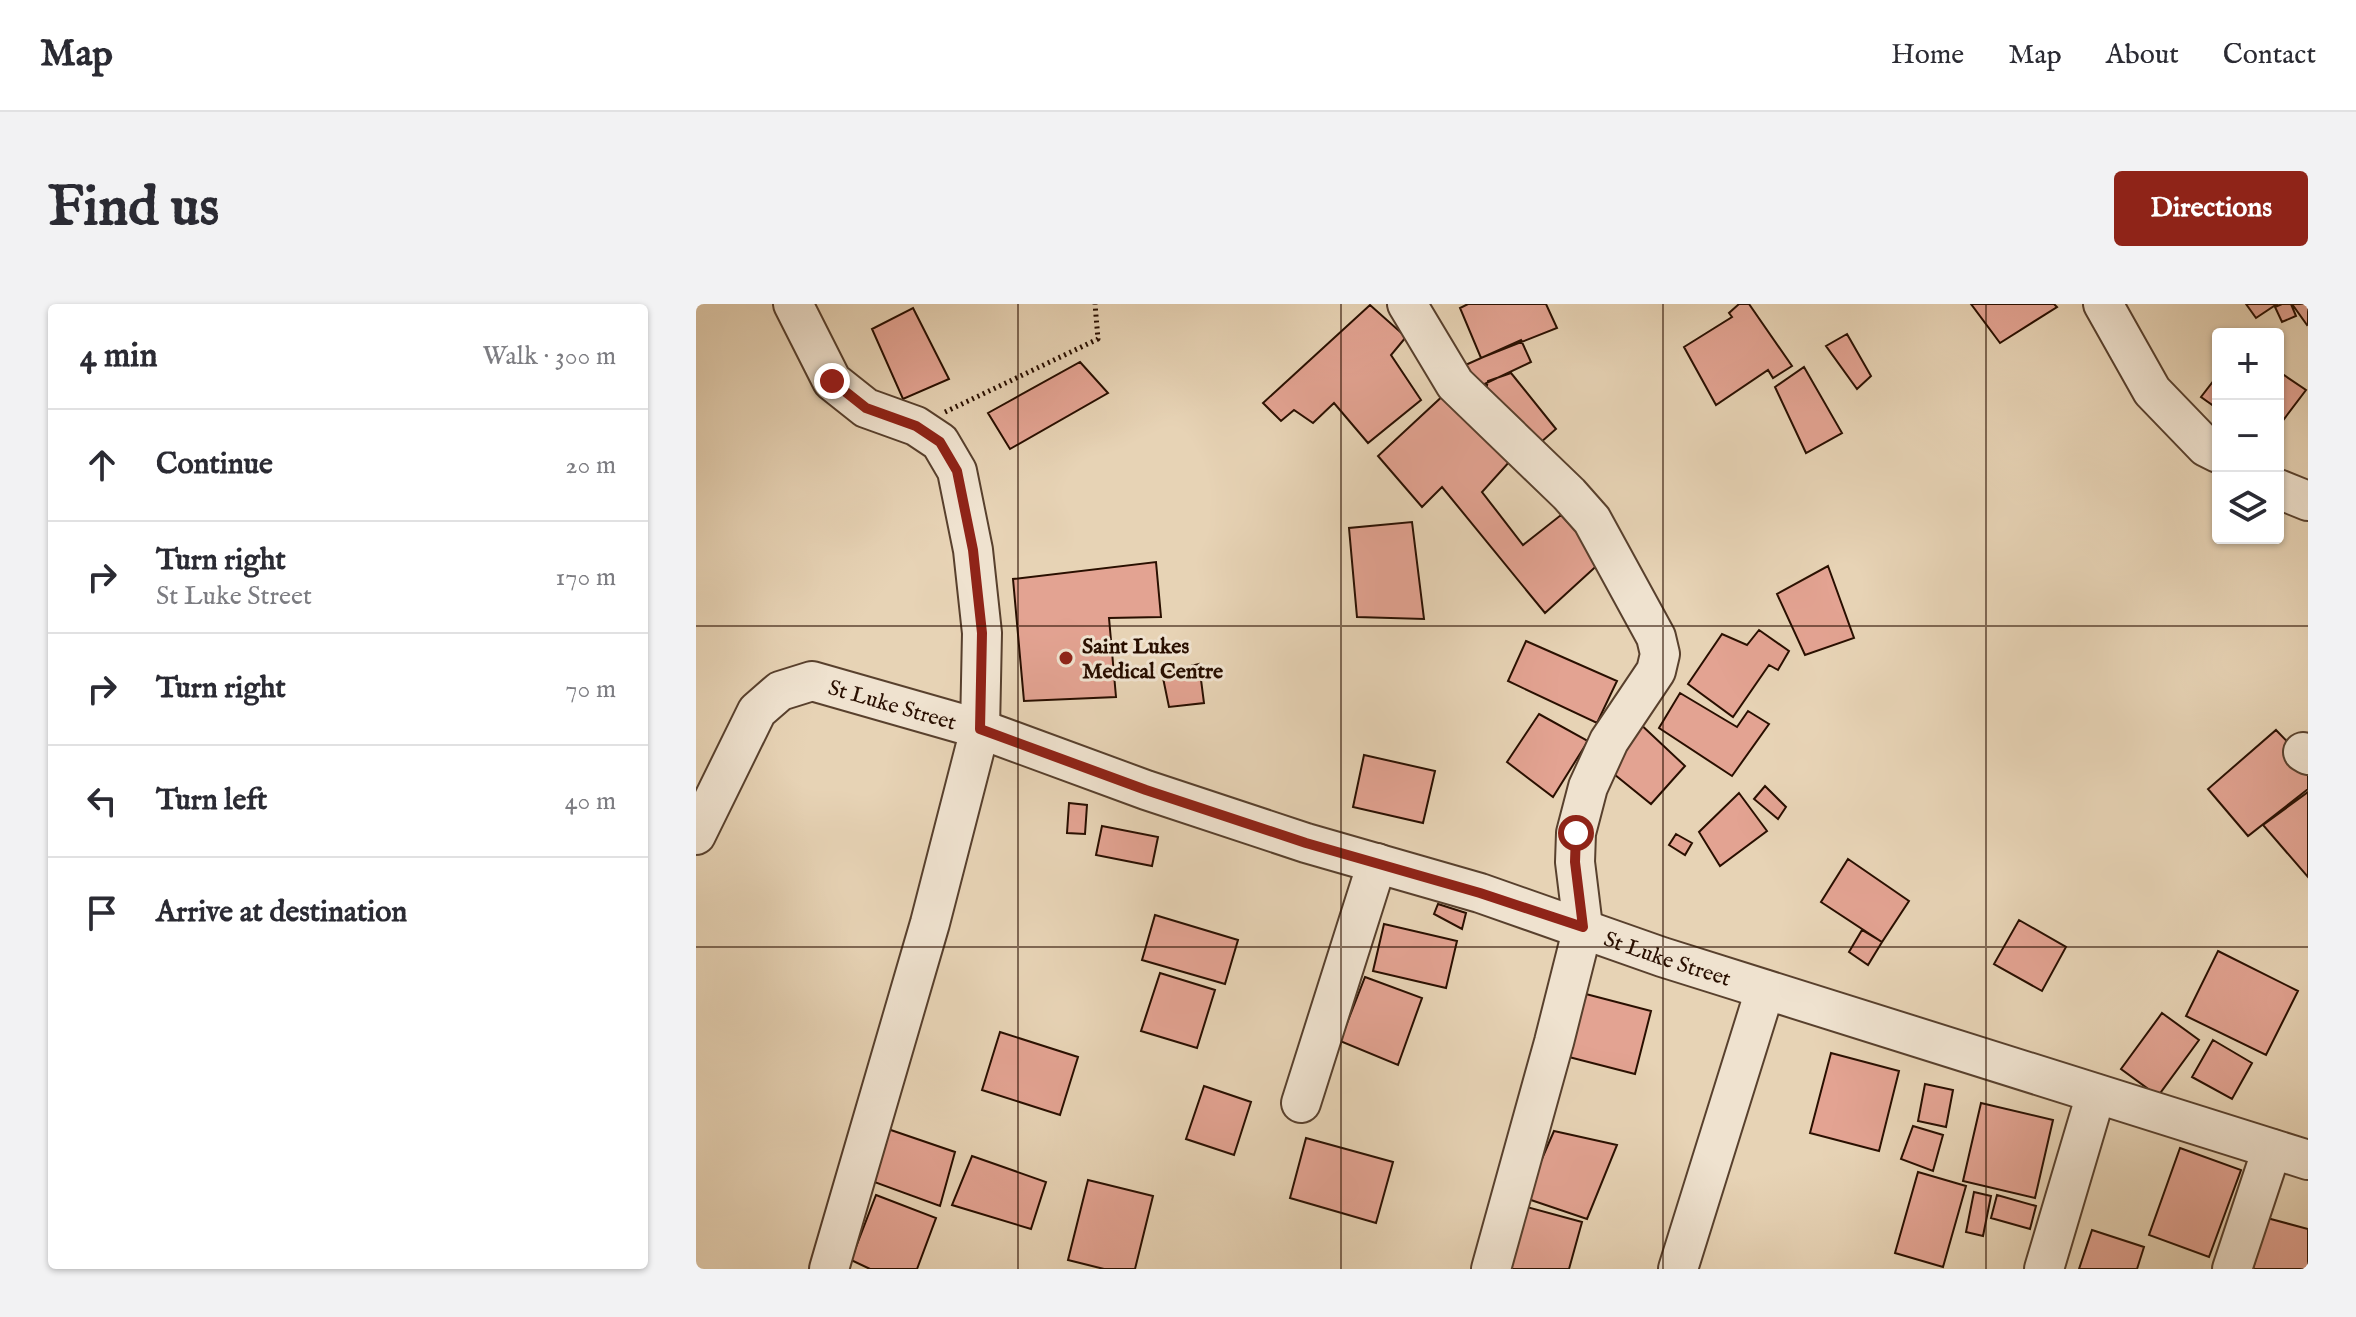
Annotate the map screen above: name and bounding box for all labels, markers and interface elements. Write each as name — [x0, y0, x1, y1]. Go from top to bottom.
text: Map — [40, 31, 113, 79]
text: Home — [1891, 38, 1964, 73]
text: Map — [2008, 38, 2062, 73]
text: About — [2106, 38, 2179, 73]
text: Contact — [2223, 38, 2316, 73]
button: Directions — [2114, 171, 2308, 246]
text: Find us — [48, 173, 219, 244]
map controls — [2212, 328, 2284, 544]
button: + — [2212, 328, 2284, 400]
text: 4 min — [80, 335, 158, 378]
text: Walk · 300 m — [482, 340, 616, 373]
route end — [814, 363, 850, 399]
button: − — [2212, 400, 2284, 472]
icon: ahead — [80, 443, 124, 487]
text: Continue — [156, 446, 273, 484]
text: 20 m — [565, 449, 616, 482]
button: layers — [2212, 472, 2284, 544]
text: Turn right — [156, 542, 286, 580]
icon: right — [80, 555, 124, 599]
text: 170 m — [556, 561, 616, 594]
text: St Luke Street — [156, 580, 312, 613]
place label: Saint Lukes Medical Centre — [1082, 633, 1223, 686]
marker: Saint Lukes Medical Centre — [1057, 649, 1075, 667]
icon: right — [80, 667, 124, 711]
text: Turn right — [156, 670, 286, 708]
text: 70 m — [565, 673, 616, 706]
street label: St Luke Street — [825, 674, 960, 738]
icon: left — [80, 779, 124, 823]
text: Turn left — [156, 782, 267, 820]
text: 40 m — [565, 785, 616, 818]
route start — [1558, 815, 1594, 851]
icon: arrive — [80, 891, 124, 935]
text: Arrive at destination — [156, 894, 407, 932]
street label: St Luke Street — [1600, 926, 1734, 994]

